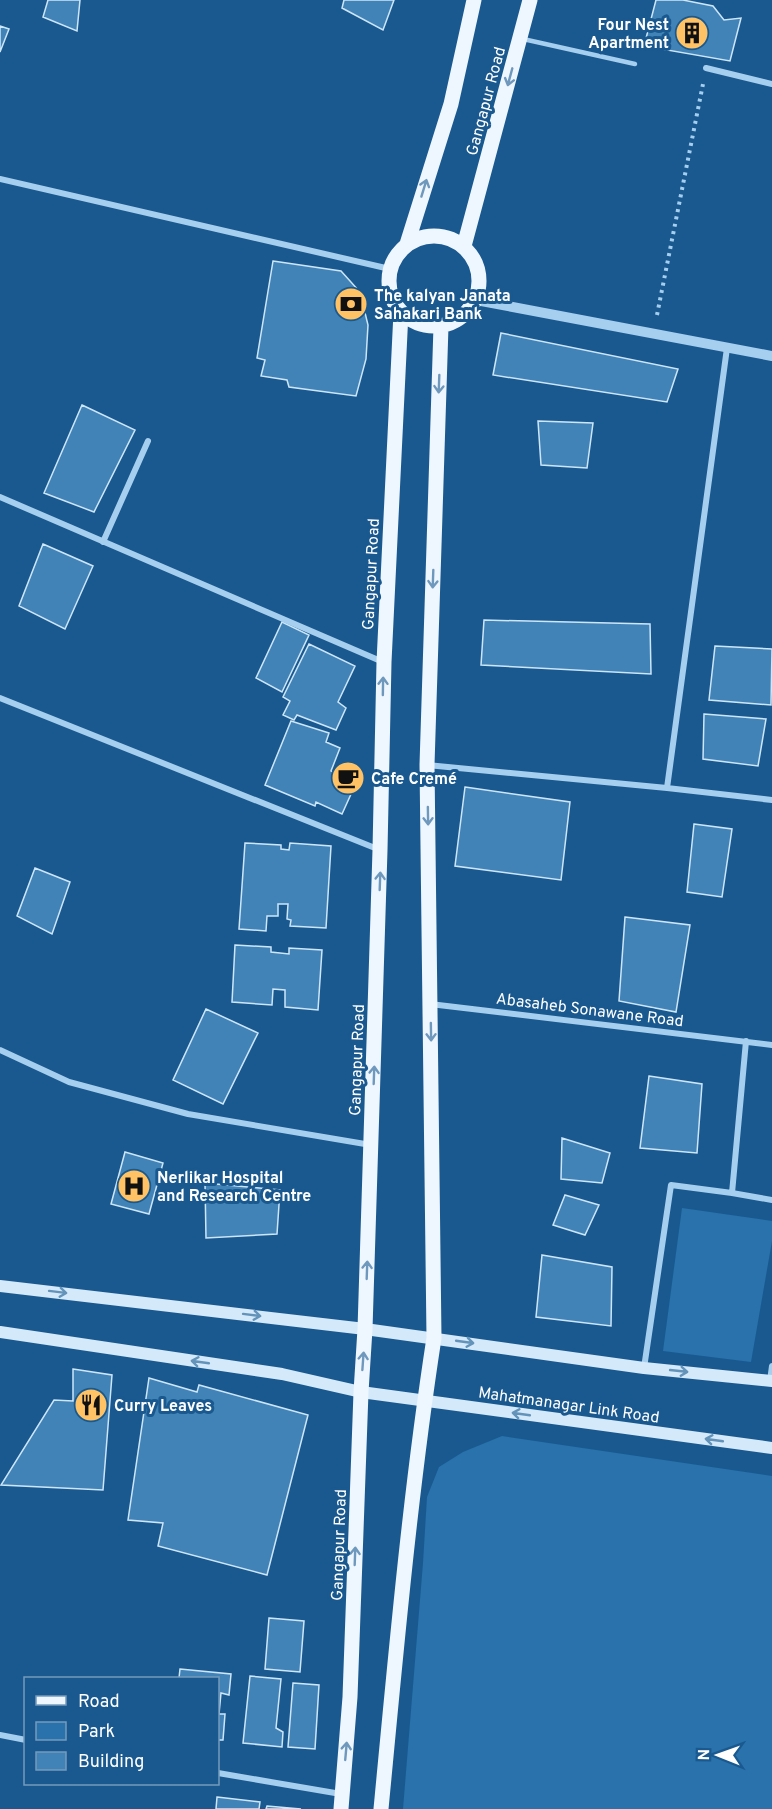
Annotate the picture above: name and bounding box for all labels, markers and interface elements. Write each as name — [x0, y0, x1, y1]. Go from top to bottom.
building icon: Four Nest Apartment — [674, 15, 710, 51]
place label: Four Nest Apartment — [588, 16, 669, 54]
street label: Gangapur Road — [463, 45, 511, 158]
one-way arrow — [504, 67, 515, 86]
one-way arrow — [419, 179, 430, 198]
bank icon: The kalyan Janata Sahakari Bank — [333, 286, 369, 322]
place label: The kalyan Janata Sahakari Bank — [374, 287, 511, 325]
one-way arrow — [434, 374, 445, 394]
street label: Gangapur Road — [359, 518, 385, 630]
one-way arrow — [427, 569, 439, 589]
one-way arrow — [377, 676, 389, 696]
cafe icon: Cafe Cremé — [330, 760, 366, 796]
place label: Cafe Cremé — [371, 770, 457, 790]
one-way arrow — [422, 806, 433, 826]
one-way arrow — [374, 871, 385, 891]
street label: Abasaheb Sonawane Road — [495, 990, 685, 1032]
street label: Gangapur Road — [346, 1004, 370, 1116]
one-way arrow — [425, 1022, 437, 1042]
one-way arrow — [368, 1066, 379, 1086]
hospital icon: Nerlikar Hospital and Research Centre — [116, 1168, 152, 1204]
place label: Nerlikar Hospital and Research Centre — [157, 1169, 311, 1207]
one-way arrow — [362, 1261, 373, 1281]
one-way arrow — [48, 1287, 68, 1298]
one-way arrow — [241, 1310, 261, 1321]
one-way arrow — [455, 1337, 474, 1348]
one-way arrow — [358, 1352, 369, 1372]
one-way arrow — [191, 1356, 211, 1367]
one-way arrow — [669, 1366, 688, 1377]
street label: Mahatmanagar Link Road — [477, 1383, 660, 1429]
restaurant icon: Curry Leaves — [73, 1387, 109, 1423]
place label: Curry Leaves — [114, 1397, 212, 1417]
one-way arrow — [511, 1409, 531, 1420]
one-way arrow — [705, 1435, 724, 1446]
street label: Gangapur Road — [328, 1489, 352, 1601]
one-way arrow — [350, 1546, 361, 1566]
legend — [24, 1677, 219, 1785]
text: Road — [78, 1691, 120, 1714]
text: Park — [78, 1721, 115, 1744]
north arrow — [688, 1725, 748, 1785]
one-way arrow — [341, 1741, 352, 1761]
text: N — [695, 1749, 715, 1761]
text: Building — [78, 1751, 144, 1774]

